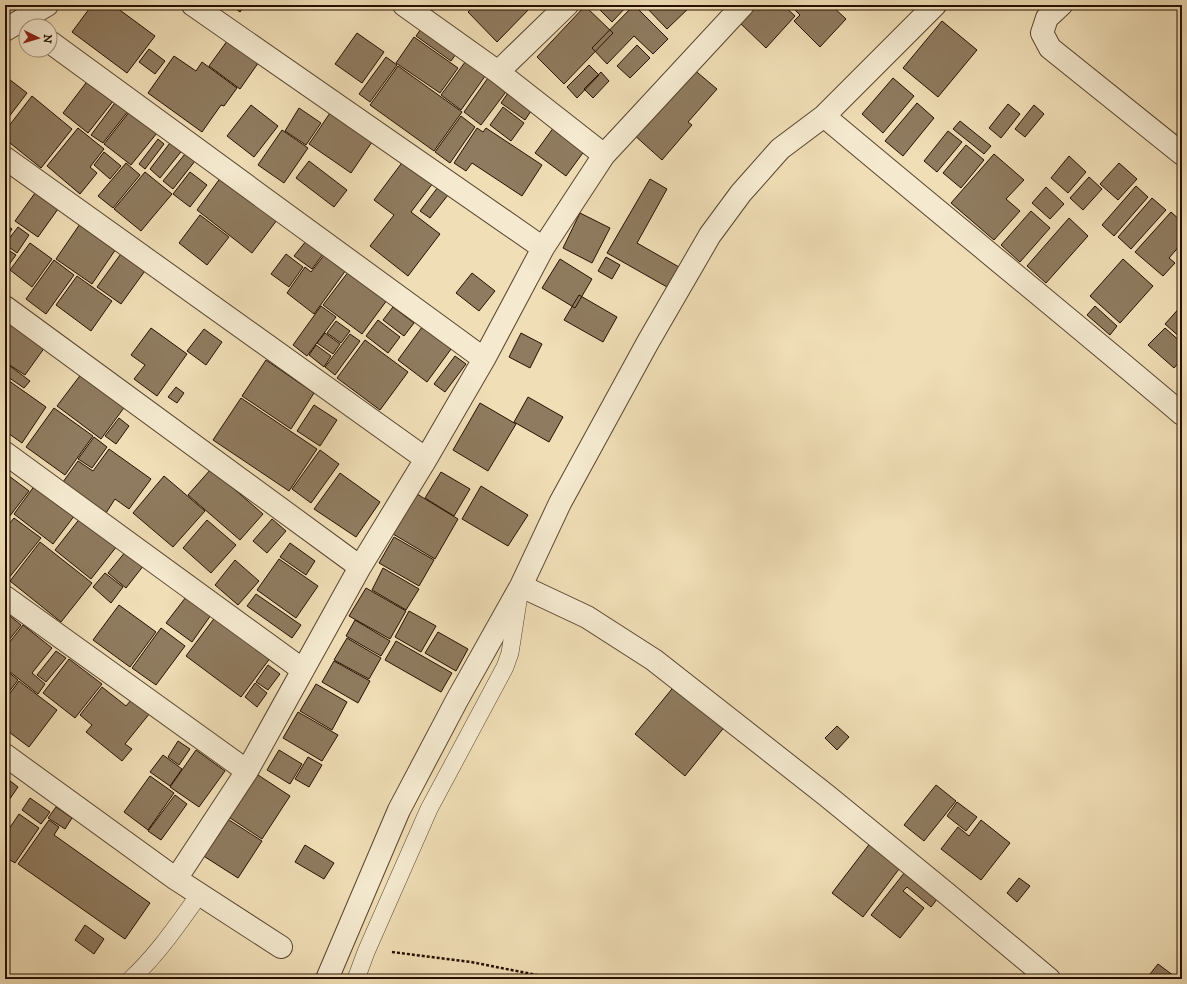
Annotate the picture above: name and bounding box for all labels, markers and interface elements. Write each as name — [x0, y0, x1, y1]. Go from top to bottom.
north arrow — [18, 18, 58, 58]
text: N — [40, 34, 54, 44]

